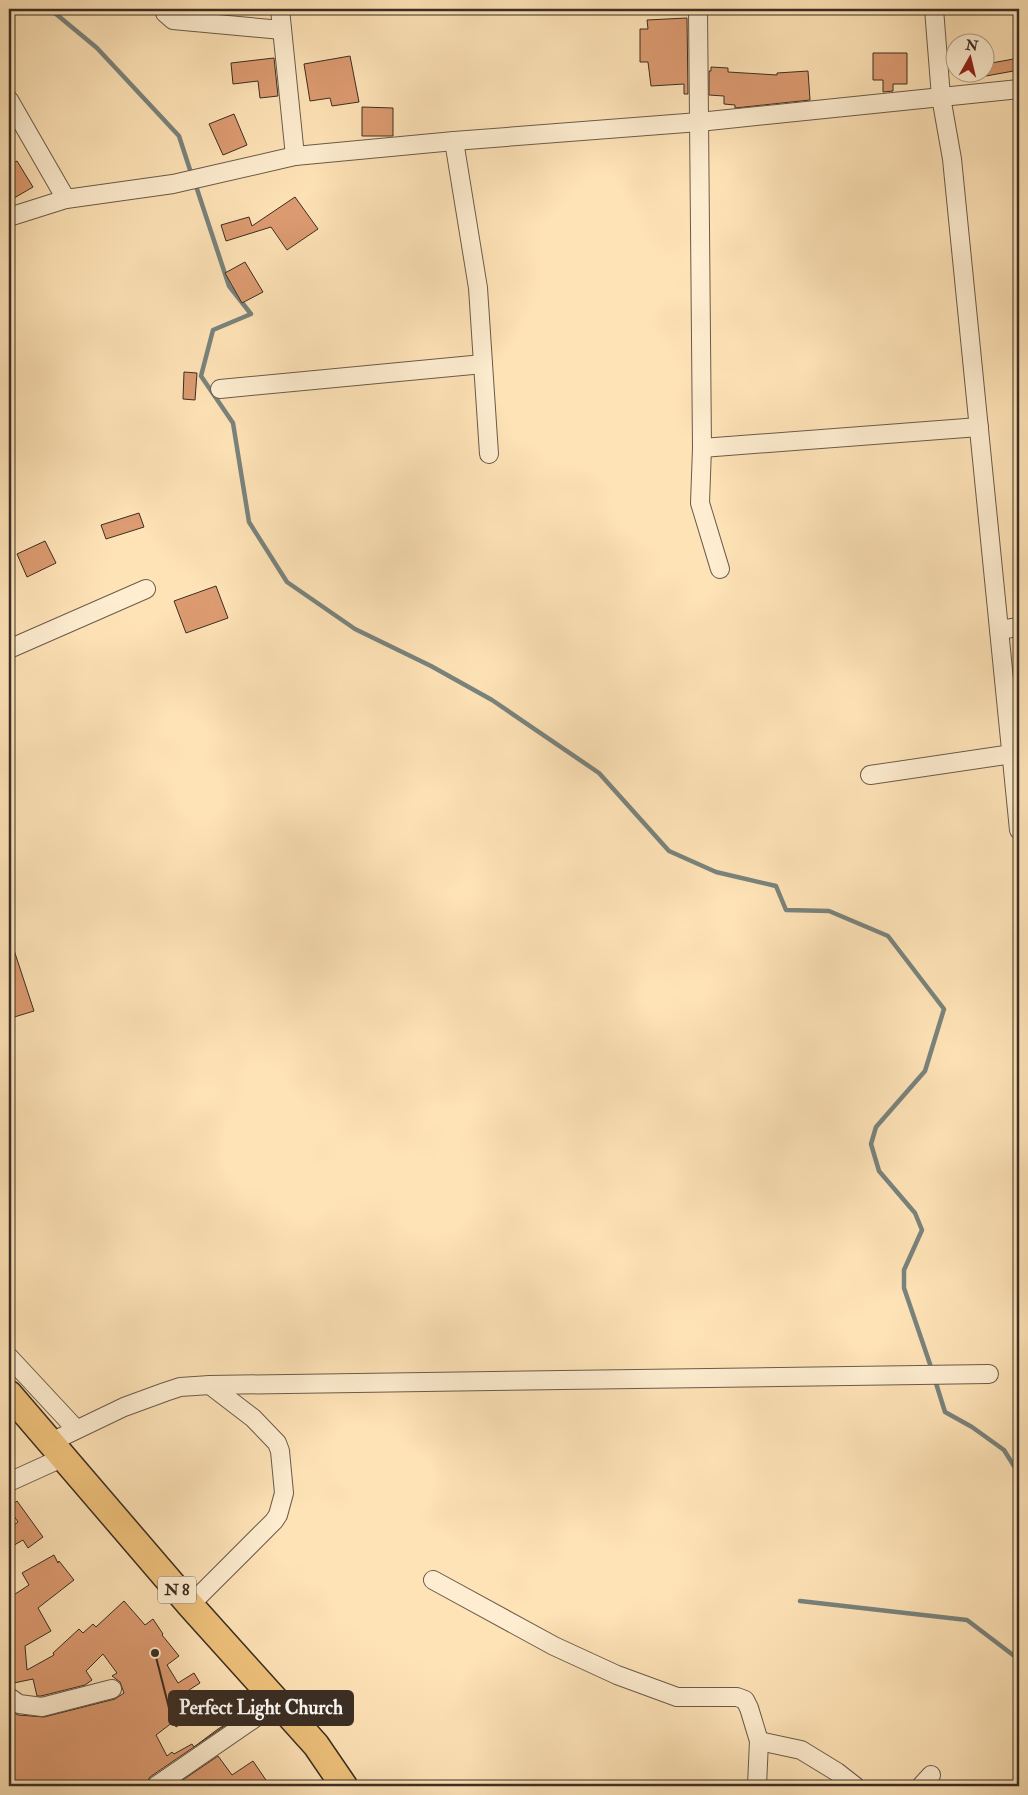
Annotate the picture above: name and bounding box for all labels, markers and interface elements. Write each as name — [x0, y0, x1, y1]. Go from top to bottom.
north arrow — [946, 32, 996, 82]
text: N — [963, 36, 980, 55]
road number: N 8 — [158, 1576, 196, 1604]
callout: Perfect Light Church — [169, 1691, 353, 1725]
text: Perfect Light Church — [179, 1696, 343, 1721]

